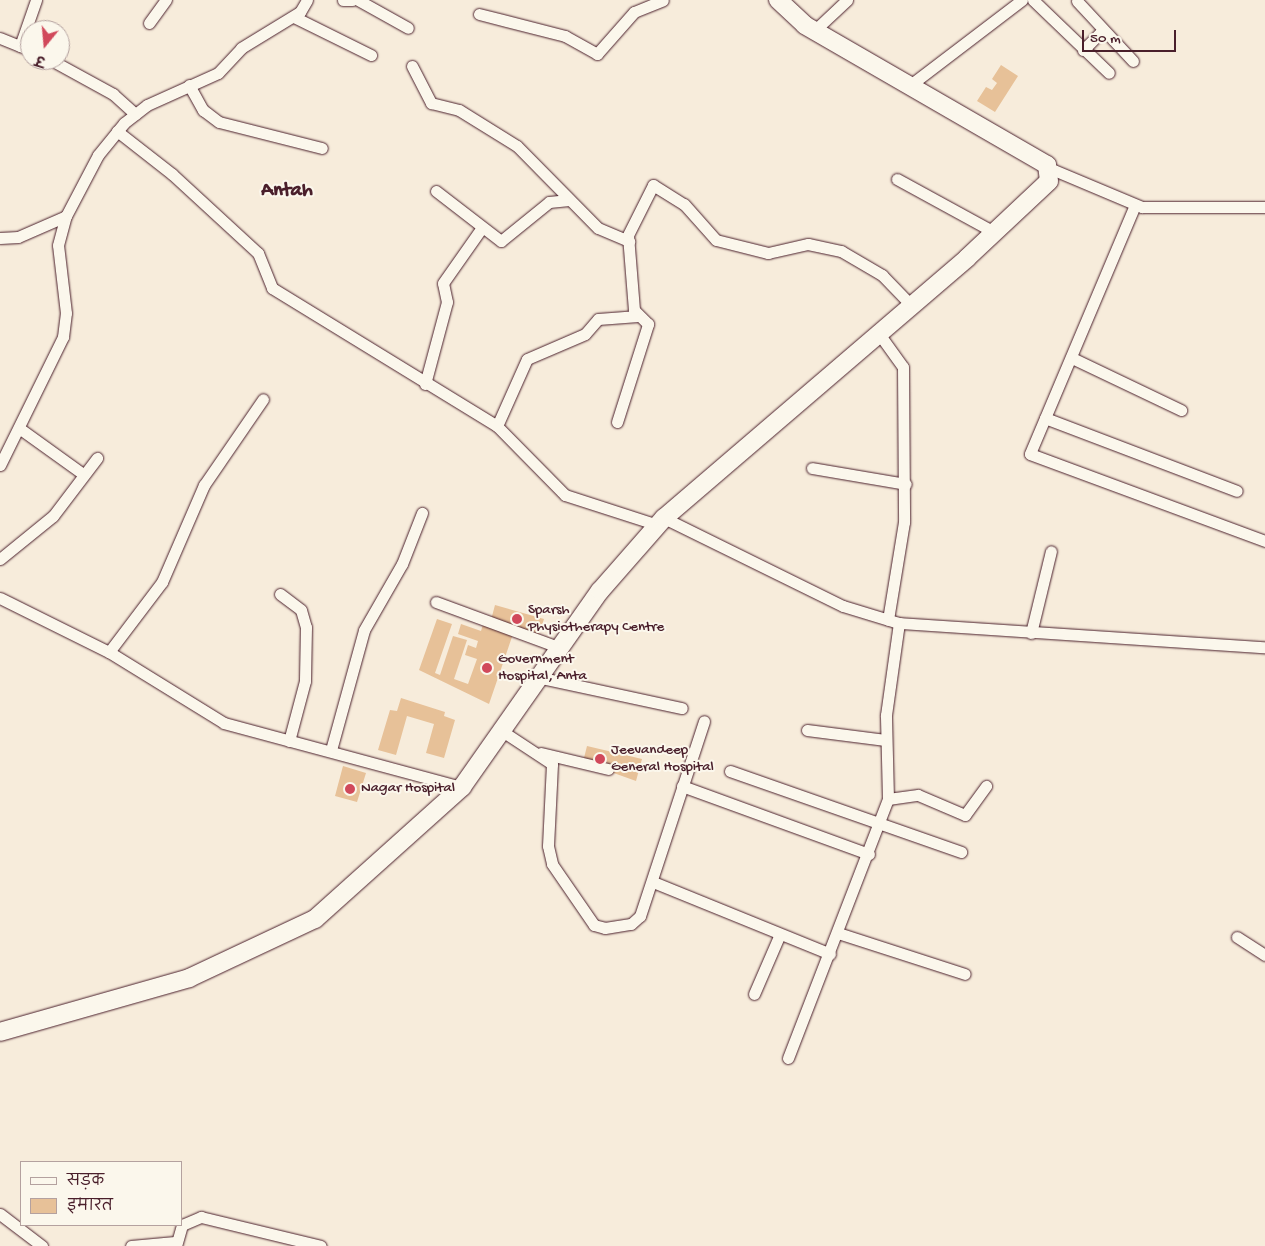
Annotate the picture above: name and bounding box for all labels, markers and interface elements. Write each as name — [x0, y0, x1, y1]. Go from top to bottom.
north arrow — [20, 20, 70, 70]
scale bar — [1085, 20, 1179, 52]
text: 50 m — [1090, 30, 1121, 48]
text: उ — [34, 49, 48, 68]
district label: Antah — [261, 179, 313, 203]
place label: Sparsh Physiotherapy Centre — [528, 601, 664, 636]
marker: Sparsh Physiotherapy Centre — [510, 612, 524, 626]
place label: Government Hospital, Anta — [498, 650, 587, 685]
marker: Government Hospital, Anta — [480, 661, 494, 675]
place label: Jeevandeep General Hospital — [611, 741, 714, 776]
marker: Jeevandeep General Hospital — [593, 752, 607, 766]
place label: Nagar Hospital — [361, 780, 455, 798]
marker: Nagar Hospital — [343, 782, 357, 796]
legend — [20, 1161, 182, 1226]
text: सड़क — [67, 1173, 104, 1191]
text: इमारत — [67, 1198, 113, 1216]

